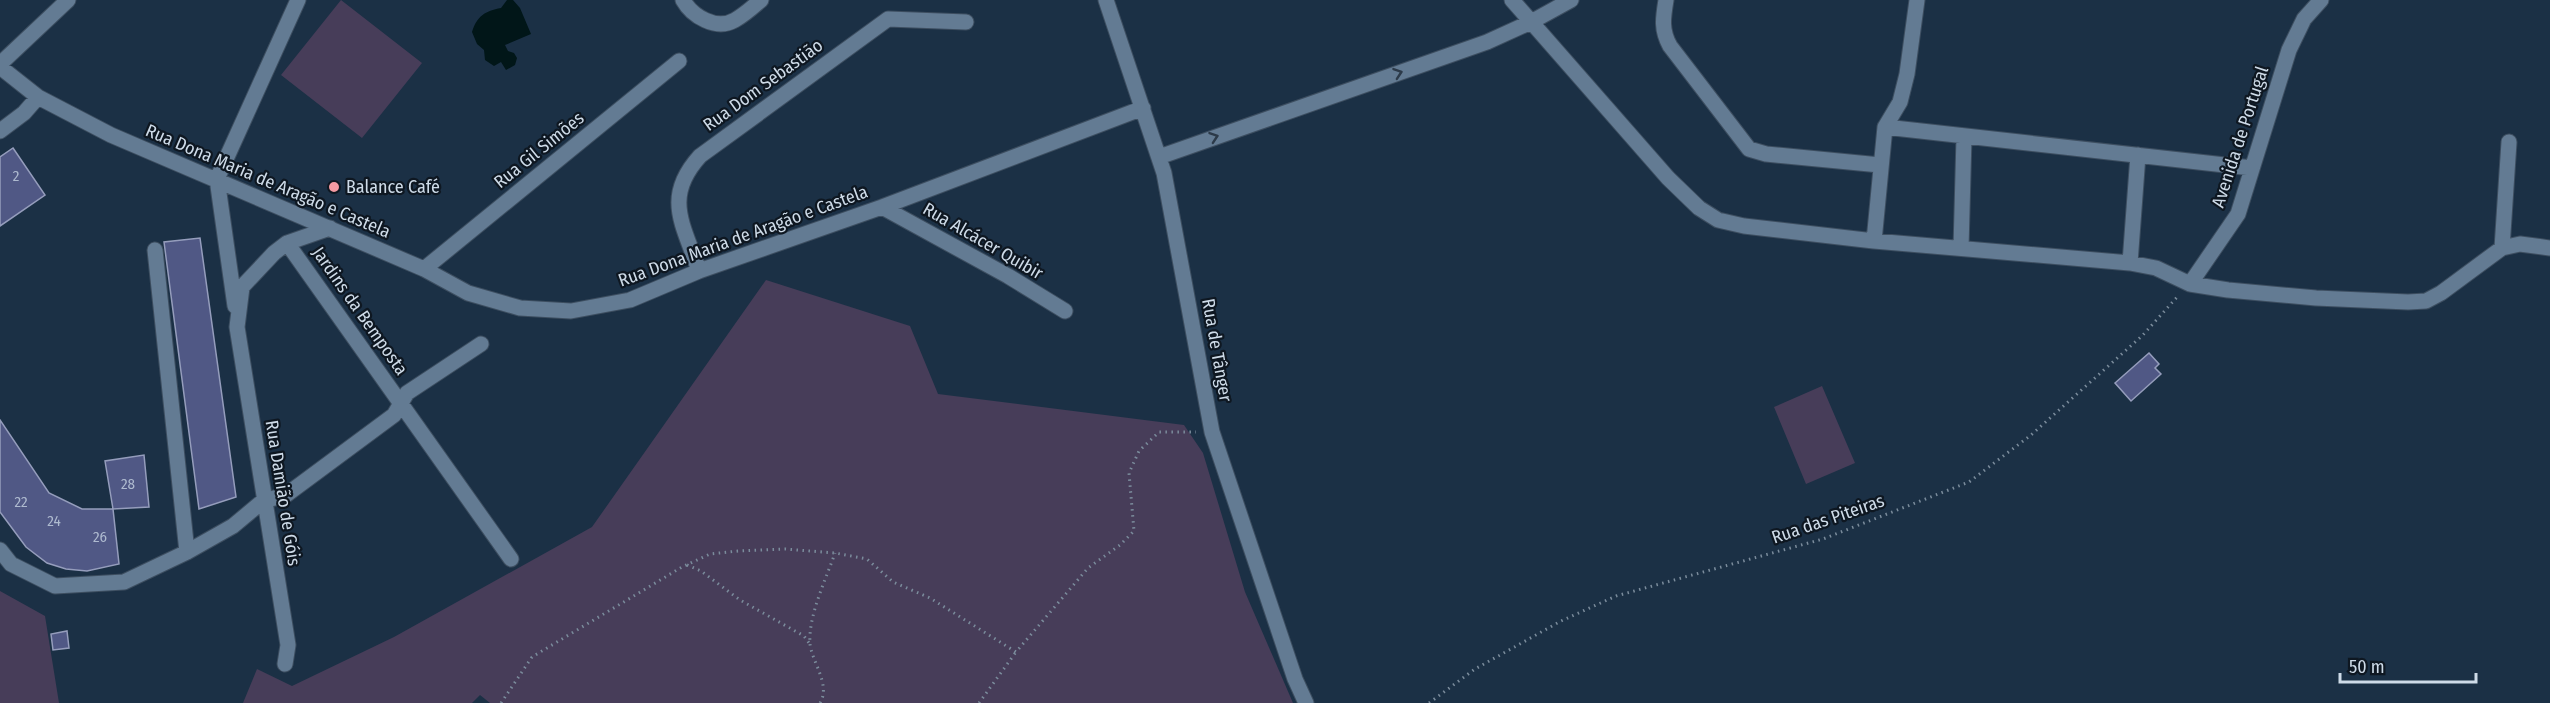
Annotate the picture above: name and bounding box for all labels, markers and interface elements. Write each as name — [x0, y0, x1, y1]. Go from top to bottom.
street label: Rua Dom Sebastião — [699, 34, 827, 136]
street label: Avenida de Portugal — [2207, 63, 2273, 210]
one-way arrow — [1392, 67, 1403, 80]
street label: Rua Gil Simões — [490, 107, 589, 193]
street label: Rua Dona Maria de Aragão e Castela — [142, 119, 394, 243]
one-way arrow — [1208, 132, 1219, 145]
house number: 2 — [13, 167, 20, 185]
place label: Balance Café — [346, 176, 440, 198]
marker: Balance Café — [327, 180, 341, 194]
street label: Rua Dona Maria de Aragão e Castela — [615, 180, 871, 291]
street label: Rua Alcácer Quibir — [919, 198, 1048, 285]
street label: Jardins da Bemposta — [307, 243, 413, 380]
street label: Rua de Tânger — [1197, 297, 1237, 404]
street label: Rua Damião de Góis — [261, 419, 305, 568]
house number: 28 — [121, 475, 135, 493]
street label: Rua das Piteiras — [1769, 489, 1887, 549]
house number: 22 — [14, 493, 28, 511]
house number: 24 — [47, 512, 61, 530]
house number: 26 — [93, 528, 107, 546]
scale bar — [2340, 646, 2476, 684]
text: 50 m — [2349, 656, 2385, 678]

